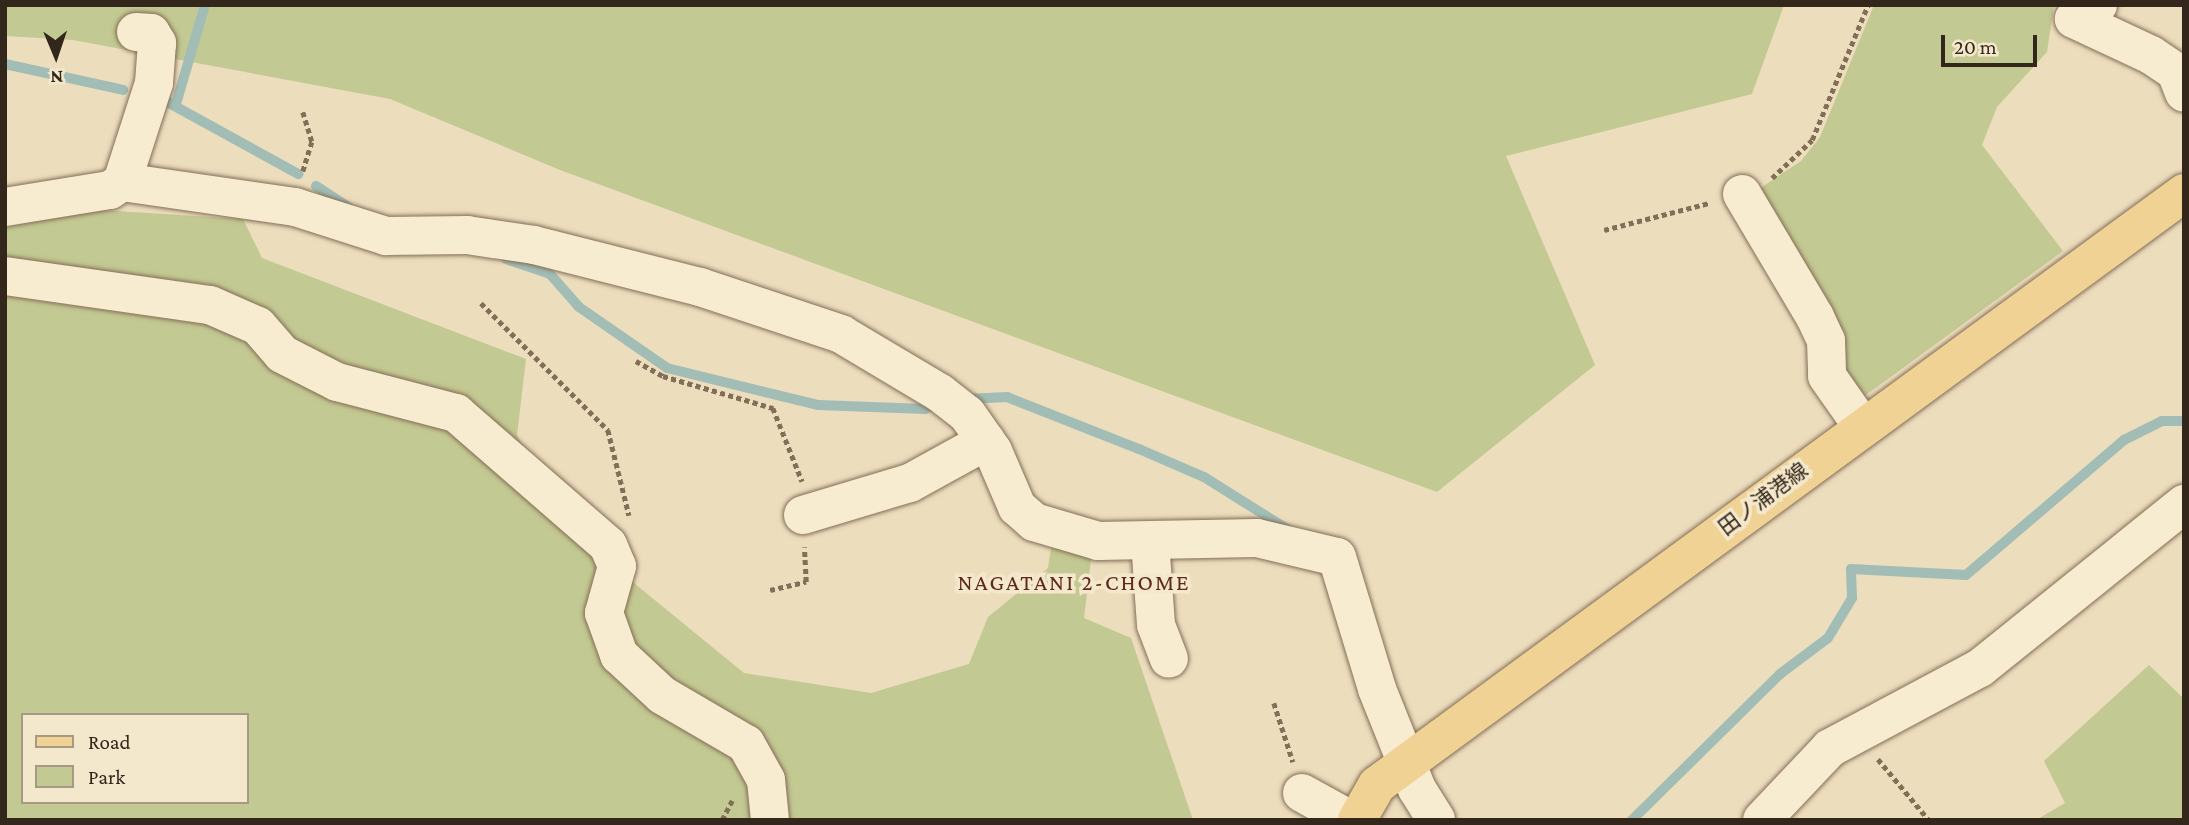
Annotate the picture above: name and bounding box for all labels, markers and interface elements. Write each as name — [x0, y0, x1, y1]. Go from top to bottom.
north arrow — [21, 21, 91, 91]
scale bar — [1944, 21, 2040, 65]
text: 20 m — [1954, 35, 1997, 59]
text: N — [50, 67, 64, 88]
street label: 田ノ浦港線 — [1713, 457, 1813, 541]
district label: NAGATANI 2-CHOME — [959, 568, 1189, 596]
legend — [21, 713, 248, 804]
text: Road — [88, 730, 131, 754]
text: Park — [88, 765, 125, 789]

